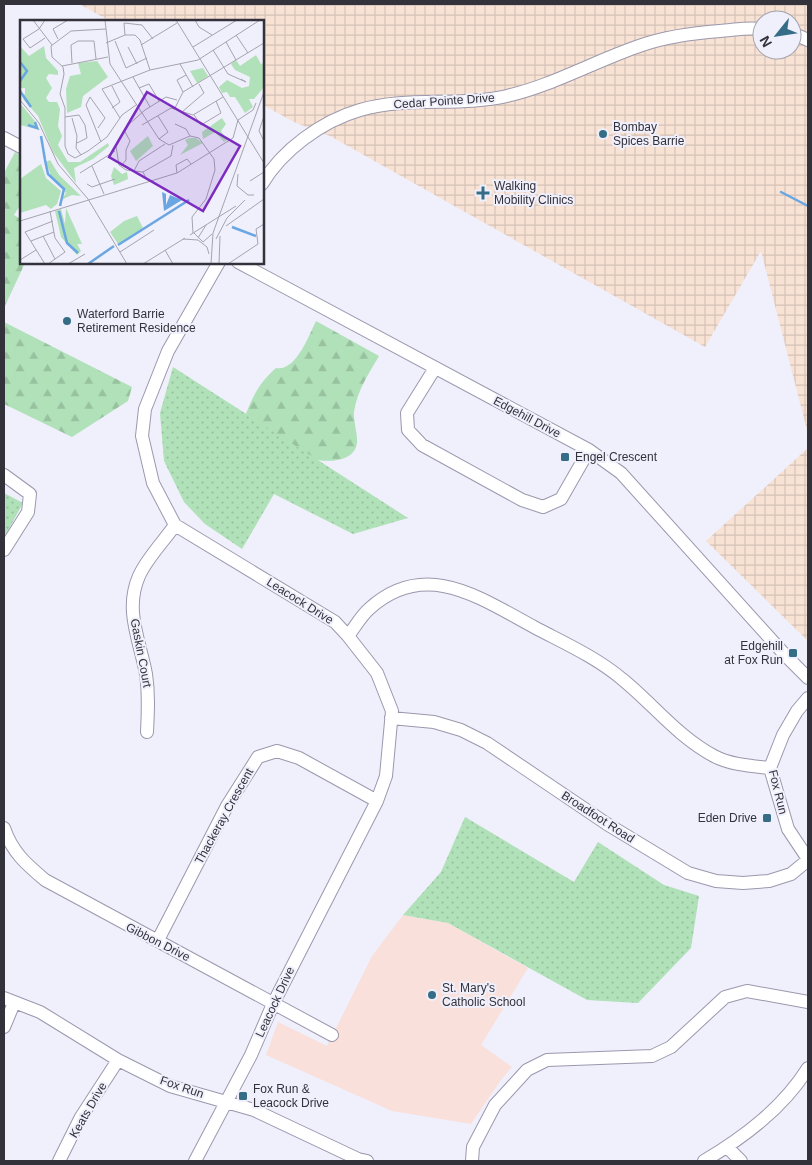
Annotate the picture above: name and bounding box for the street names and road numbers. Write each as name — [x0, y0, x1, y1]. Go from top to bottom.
street label: Cedar Pointe Drive — [393, 90, 495, 112]
street label: Edgehill Drive — [491, 393, 563, 441]
street label: Leacock Drive — [264, 575, 336, 627]
street label: Gaskin Court — [127, 617, 155, 689]
street label: Thackeray Crescent — [192, 765, 256, 866]
street label: Fox Run — [766, 768, 790, 816]
street label: Broadfoot Road — [559, 788, 637, 846]
street label: Gibbon Drive — [124, 920, 193, 964]
street label: Leacock Drive — [253, 964, 298, 1039]
street label: Fox Run — [158, 1073, 206, 1101]
street label: Keats Drive — [66, 1079, 110, 1140]

